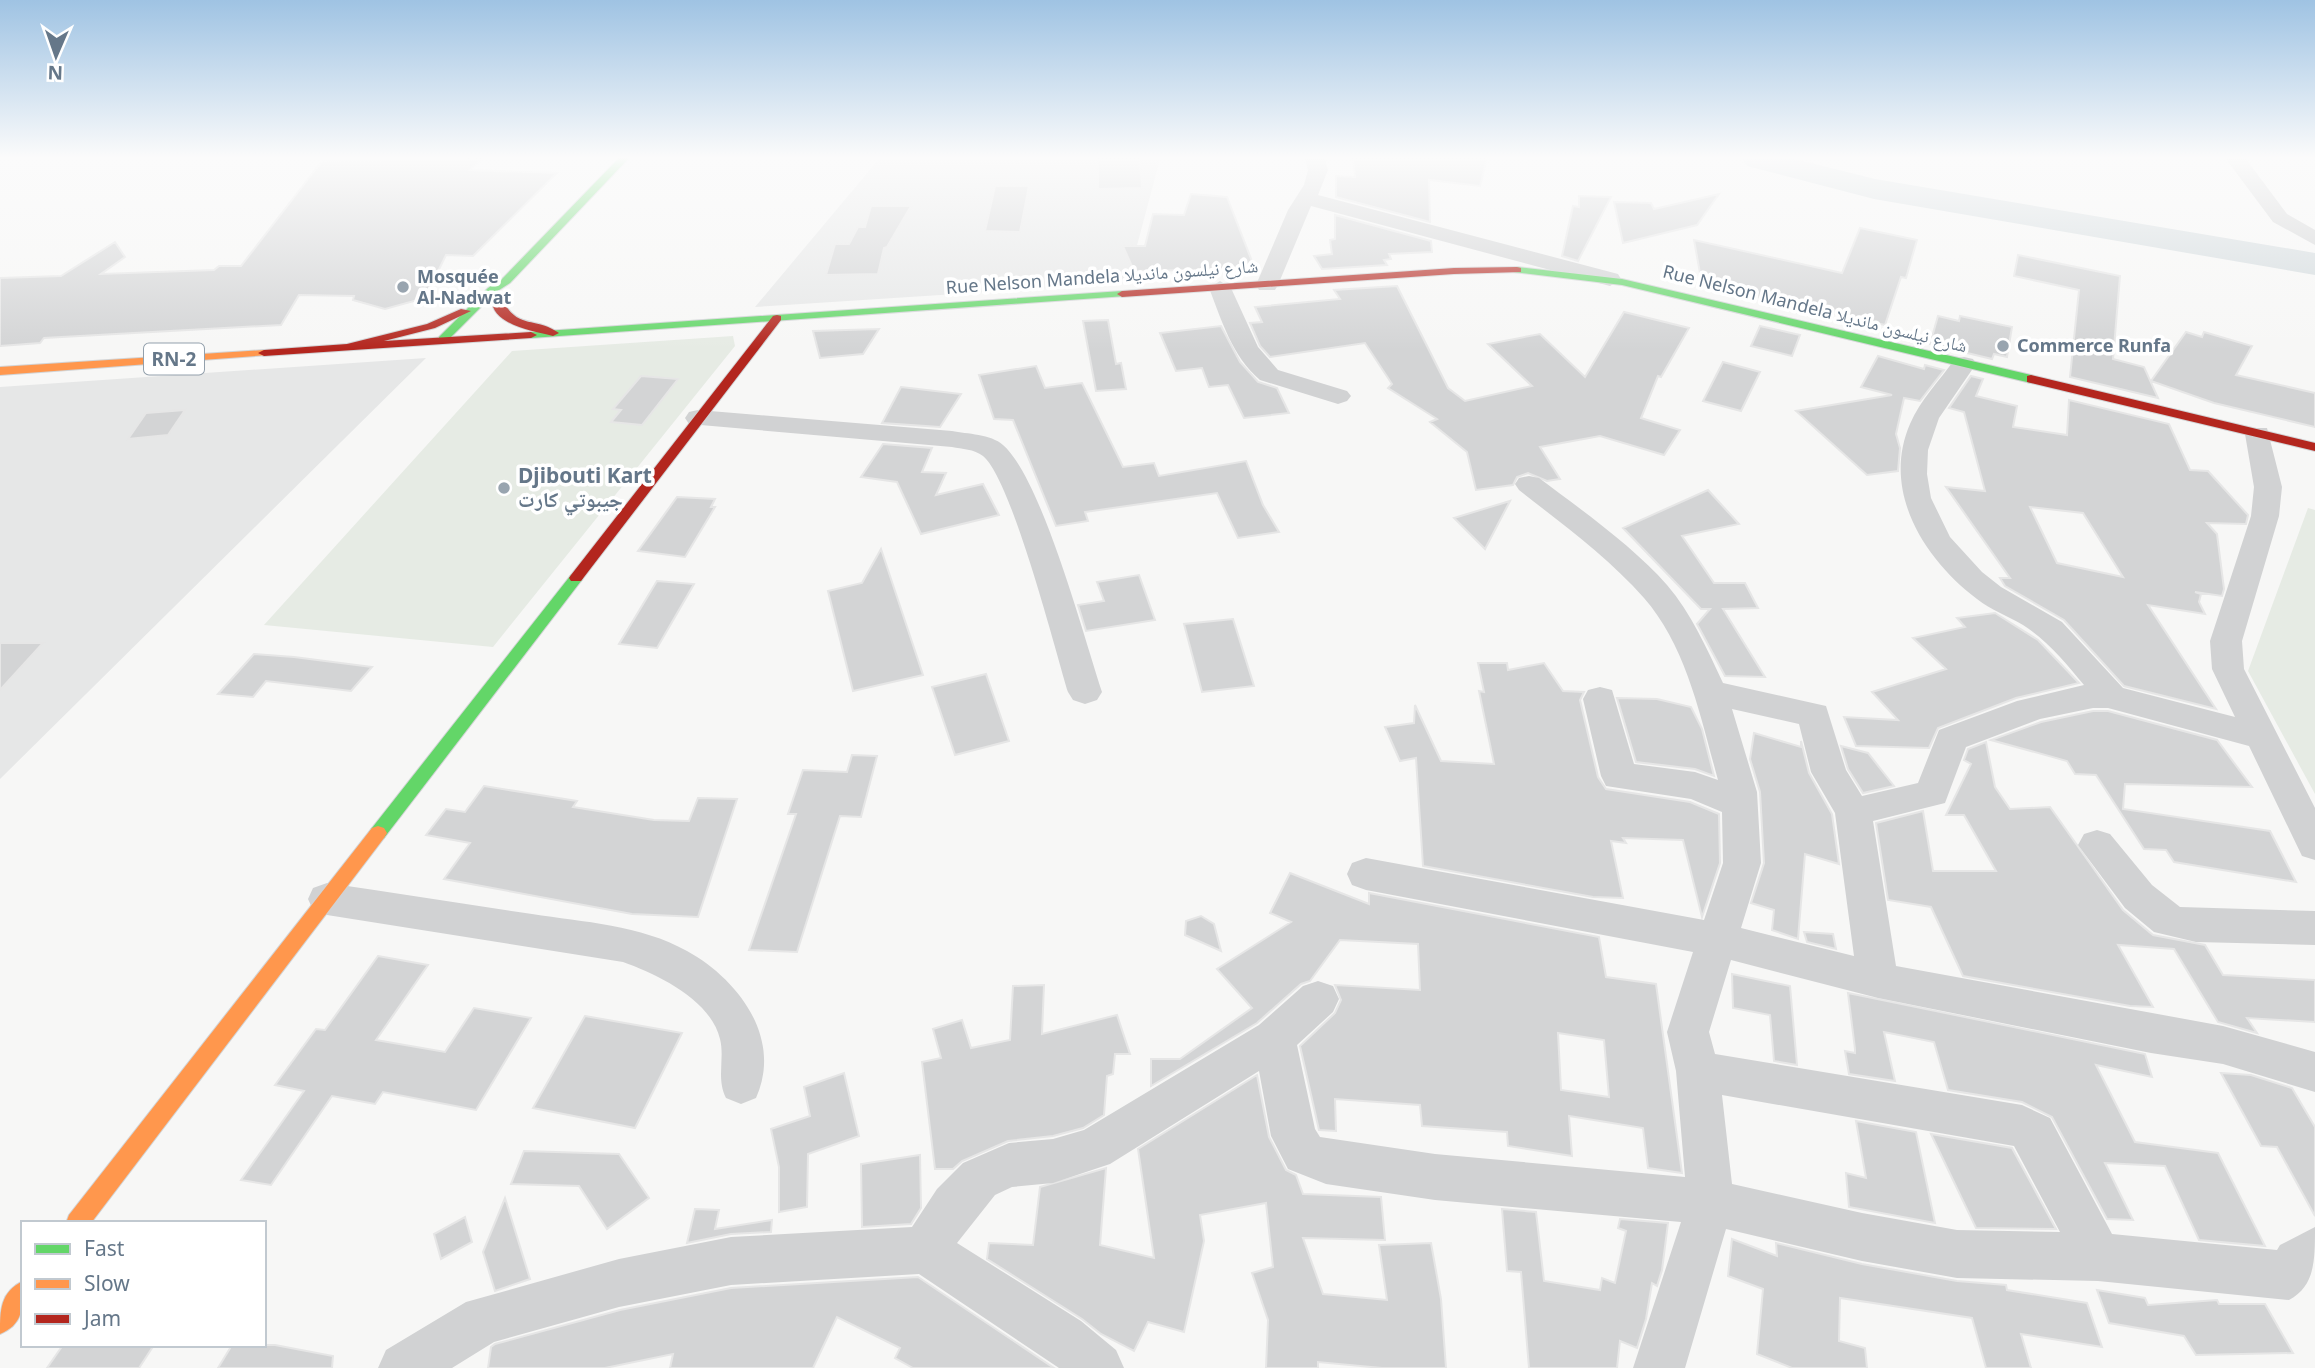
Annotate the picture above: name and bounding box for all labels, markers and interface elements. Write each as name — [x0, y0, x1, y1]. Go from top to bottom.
north arrow — [21, 21, 91, 91]
text: N — [47, 60, 64, 86]
street label: Rue Nelson Mandela شارع نيلسون مانديلا — [945, 253, 1259, 299]
street label: Rue Nelson Mandela شارع نيلسون مانديلا — [1661, 259, 1970, 358]
place label: Mosquée Al-Nadwat — [417, 264, 512, 309]
marker: Mosquée Al-Nadwat — [395, 279, 411, 295]
place label: Commerce Runfa — [2017, 333, 2171, 357]
marker: Commerce Runfa — [1995, 338, 2011, 354]
road number: RN-2 — [144, 344, 204, 374]
place label: Djibouti Kart جيبوتي كارت — [518, 461, 652, 516]
marker: Djibouti Kart جيبوتي كارت — [496, 480, 512, 496]
legend — [21, 1221, 266, 1347]
text: Fast — [84, 1234, 125, 1262]
text: Slow — [84, 1269, 130, 1297]
text: Jam — [82, 1304, 121, 1332]

